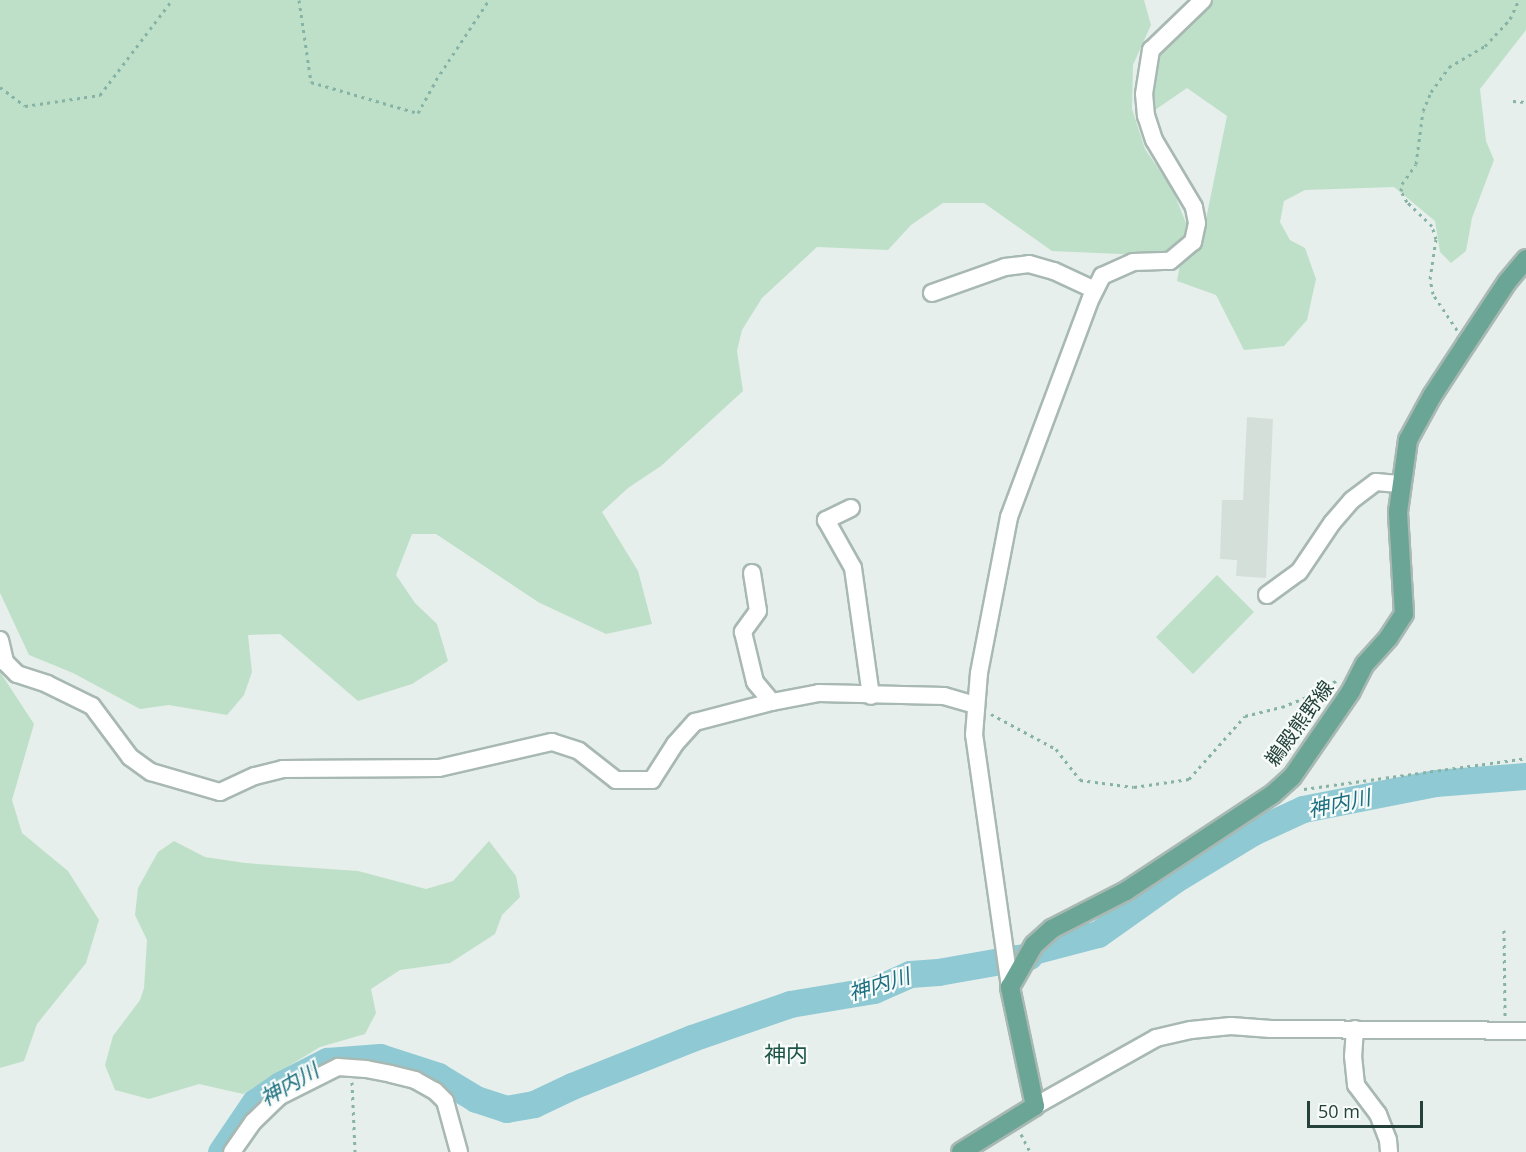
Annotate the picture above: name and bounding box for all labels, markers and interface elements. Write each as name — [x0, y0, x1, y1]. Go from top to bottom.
street label: 鵜殿熊野線 — [1260, 675, 1338, 771]
water label: 神内川 — [1306, 784, 1372, 822]
water label: 神内川 — [845, 963, 913, 1005]
district label: 神内 — [764, 1041, 808, 1067]
water label: 神内川 — [255, 1057, 323, 1111]
scale bar — [1310, 1089, 1426, 1127]
text: 50 m — [1318, 1099, 1360, 1123]

